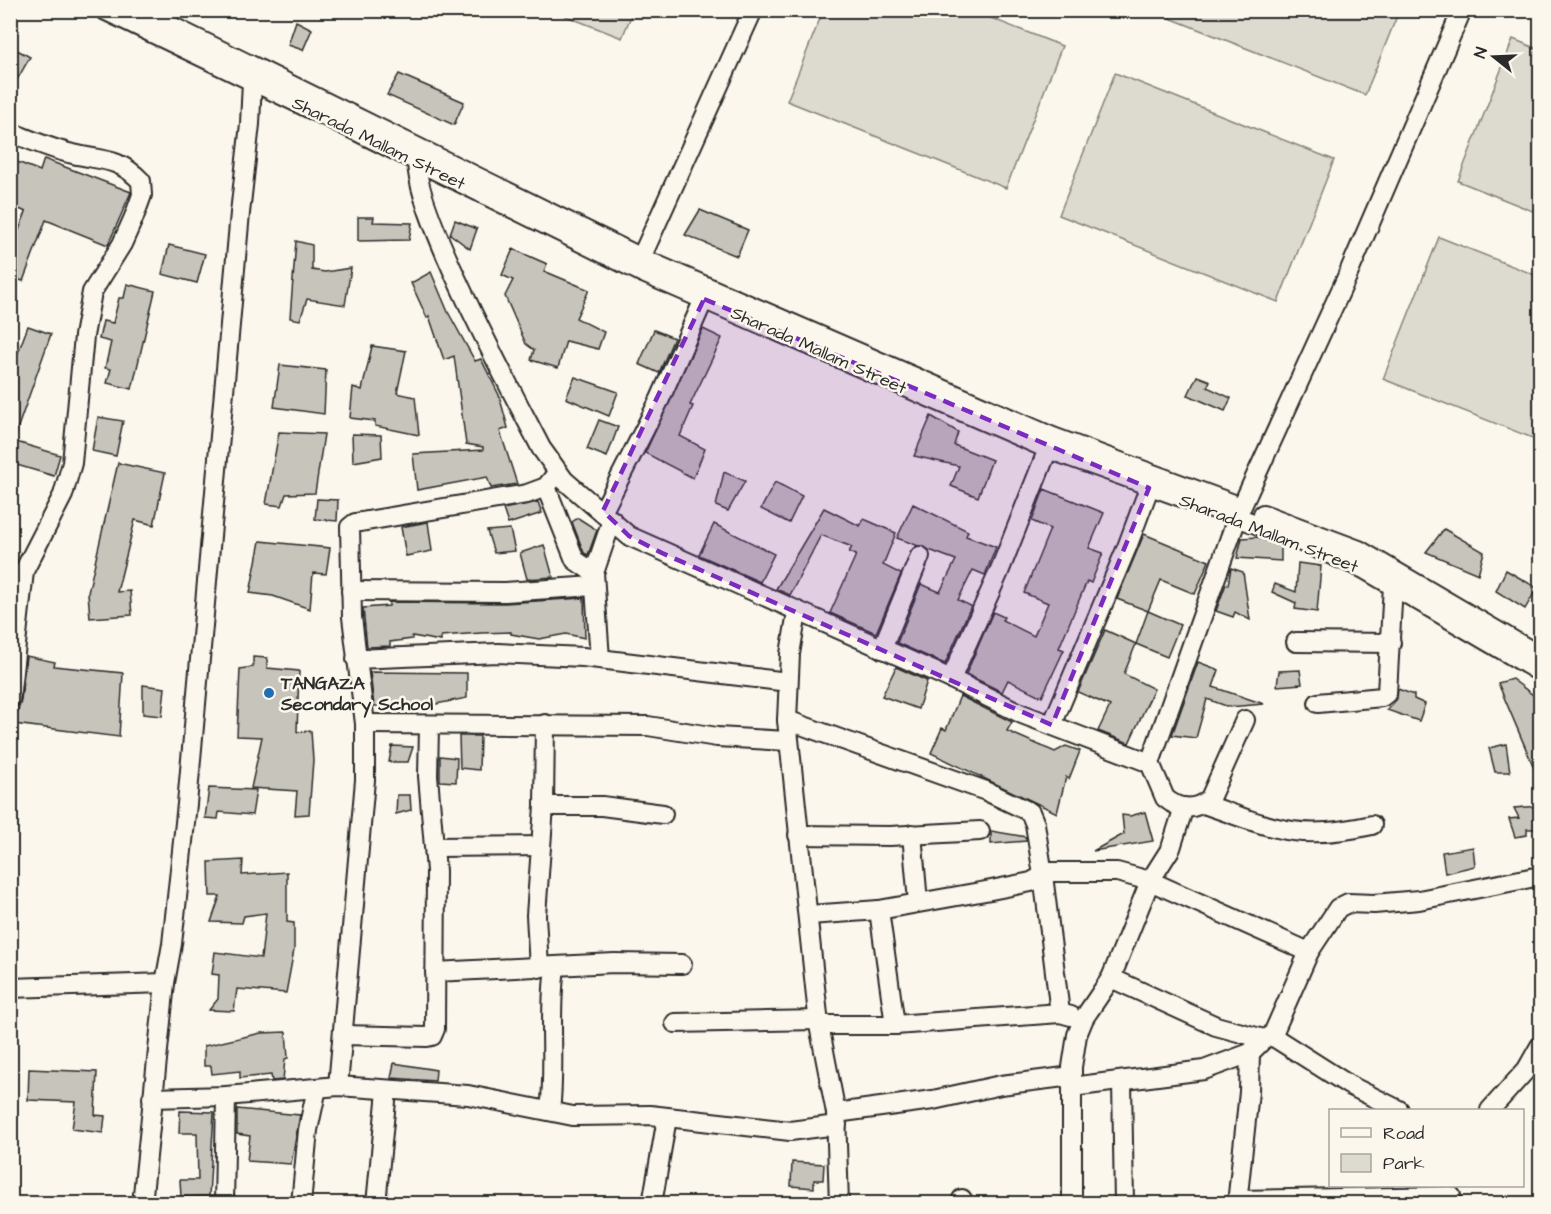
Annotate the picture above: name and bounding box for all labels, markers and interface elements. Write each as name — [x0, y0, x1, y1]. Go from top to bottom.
north arrow — [1464, 27, 1524, 87]
text: N — [1469, 45, 1493, 61]
street label: Sharada Mallam Street — [288, 91, 470, 197]
street label: Sharada Mallam Street — [727, 300, 911, 401]
street label: Sharada Mallam Street — [1176, 488, 1363, 579]
place label: TANGAZA Secondary School — [280, 671, 433, 718]
marker: TANGAZA Secondary School — [262, 686, 276, 700]
legend — [1329, 1109, 1524, 1187]
text: Road — [1383, 1121, 1424, 1146]
text: Park — [1383, 1151, 1425, 1176]

